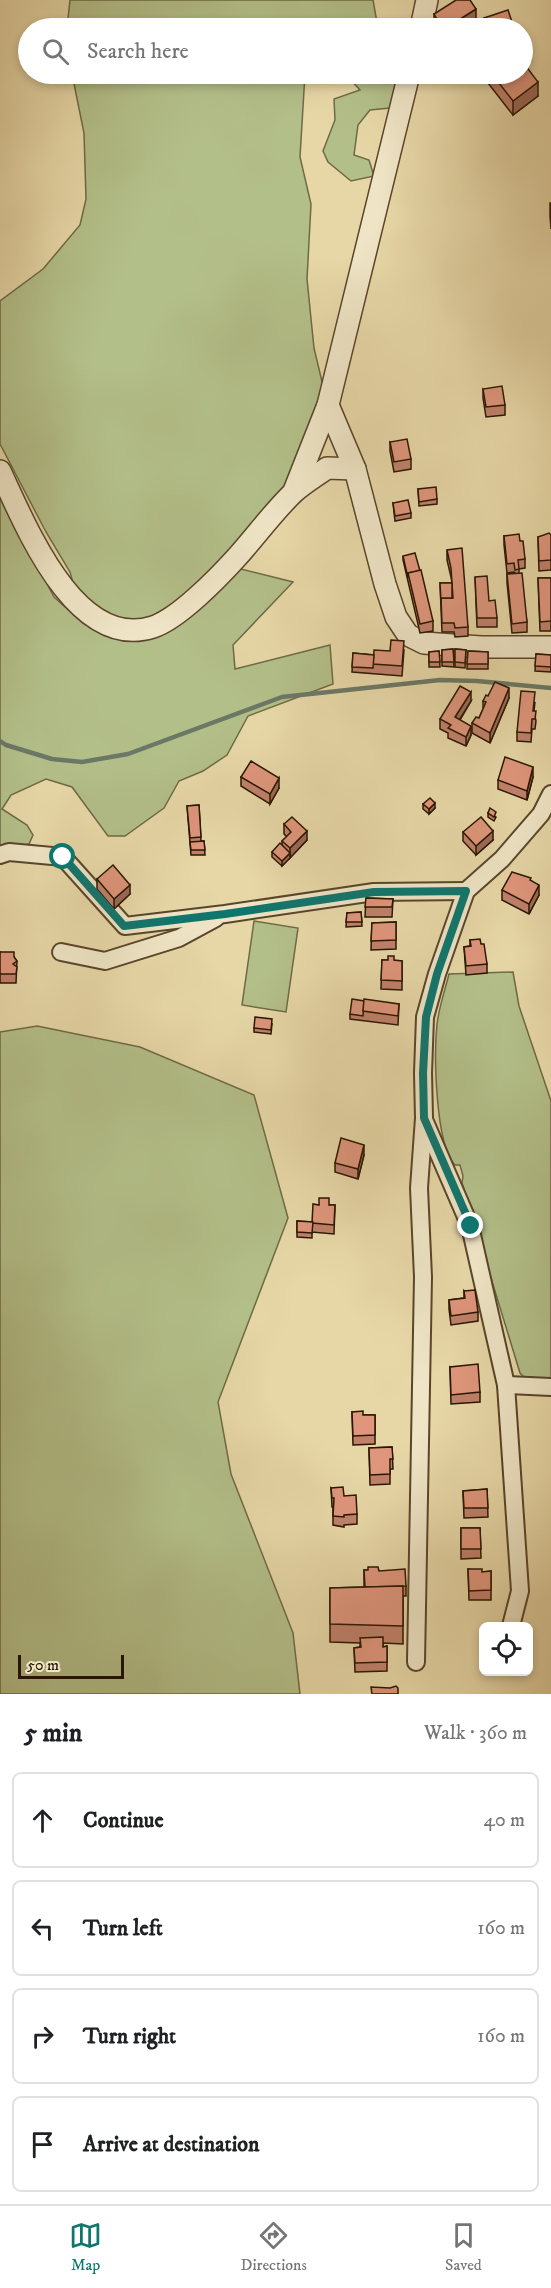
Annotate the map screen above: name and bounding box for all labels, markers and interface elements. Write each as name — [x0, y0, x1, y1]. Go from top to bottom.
search box — [18, 18, 533, 84]
icon: search — [39, 35, 72, 68]
text: Search here — [87, 38, 189, 65]
route start — [49, 843, 75, 869]
route end — [457, 1212, 483, 1238]
map controls — [479, 1622, 533, 1676]
button: locate — [479, 1622, 533, 1676]
scale bar — [18, 1652, 124, 1680]
text: 50 m — [27, 1655, 59, 1675]
text: 5 min — [24, 1717, 82, 1750]
text: Walk · 360 m — [424, 1721, 527, 1746]
icon: ahead — [26, 1804, 59, 1837]
text: Continue — [83, 1807, 164, 1834]
text: 40 m — [483, 1808, 525, 1833]
icon: left — [26, 1912, 59, 1945]
text: Turn left — [83, 1915, 163, 1942]
text: 160 m — [477, 1916, 525, 1941]
icon: right — [26, 2020, 59, 2053]
text: Turn right — [83, 2023, 176, 2050]
text: 160 m — [477, 2024, 525, 2049]
icon: arrive — [26, 2128, 59, 2161]
text: Arrive at destination — [83, 2131, 260, 2158]
tab: Map — [69, 2219, 102, 2275]
tab: Directions — [240, 2219, 307, 2275]
tab: Saved — [445, 2219, 482, 2275]

